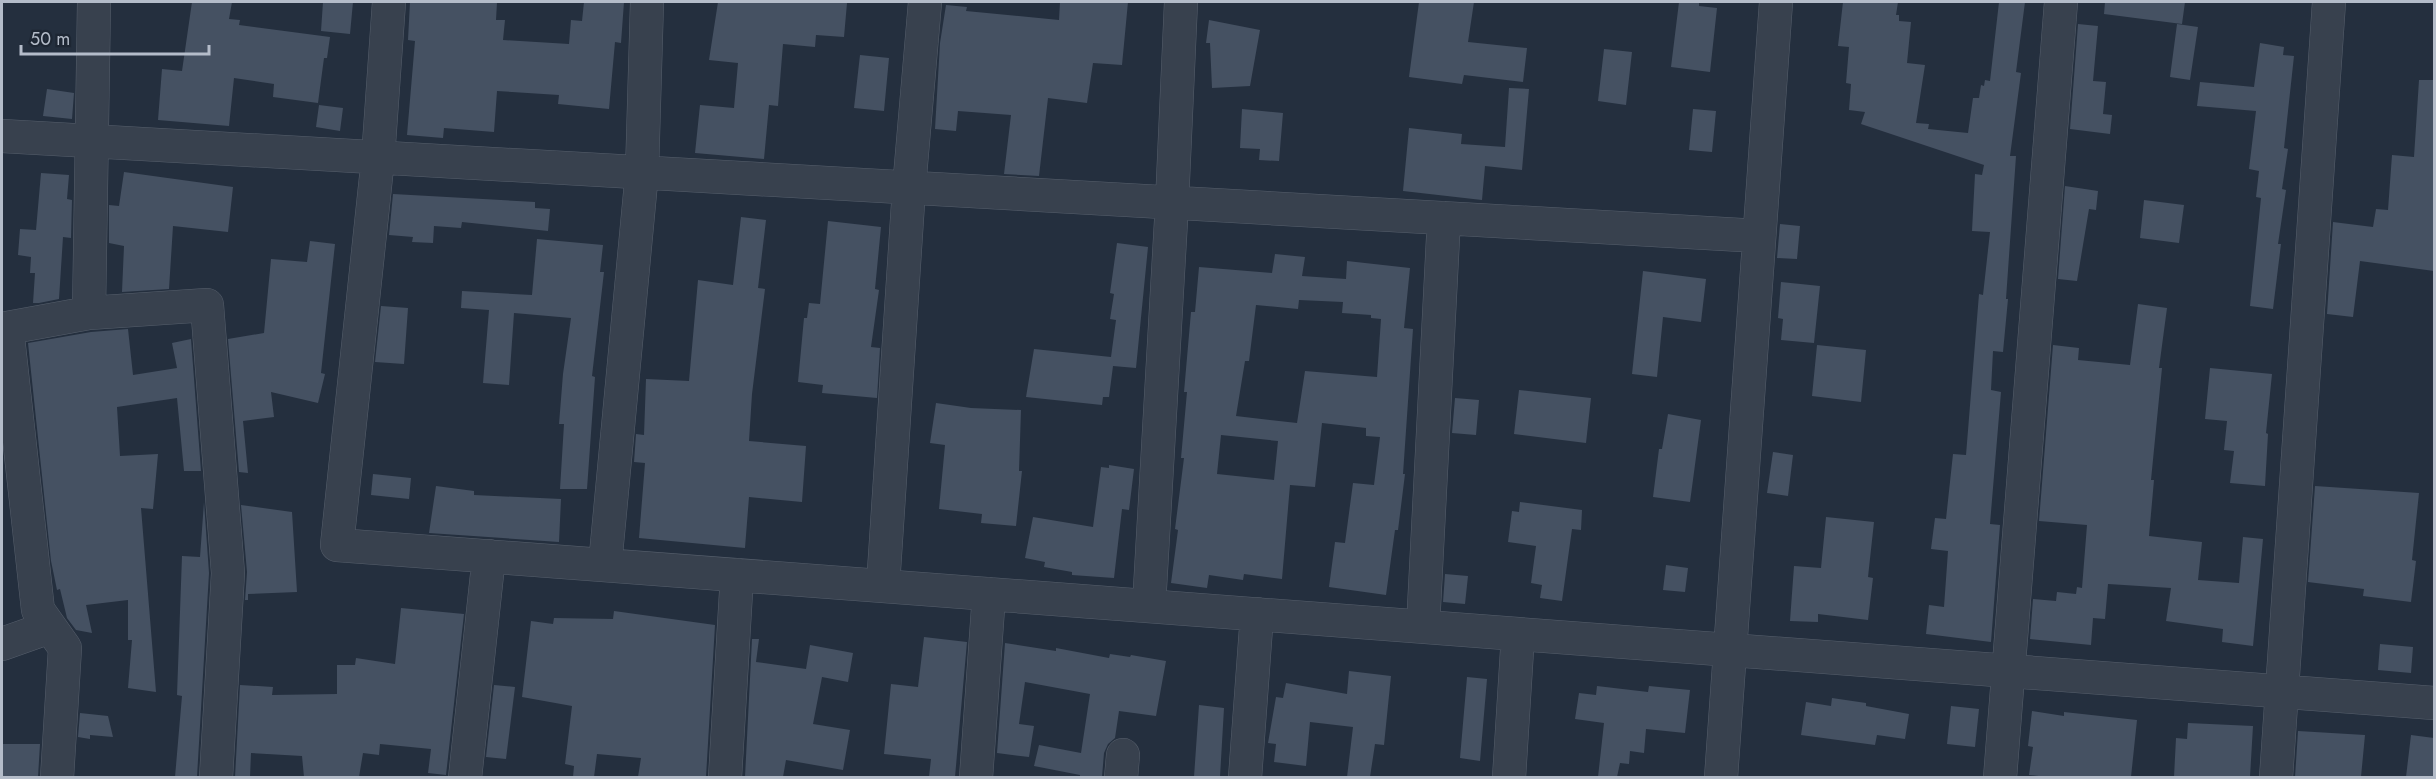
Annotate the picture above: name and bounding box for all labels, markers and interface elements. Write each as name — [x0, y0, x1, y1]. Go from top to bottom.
scale bar — [21, 18, 208, 56]
text: 50 m — [30, 26, 70, 52]

